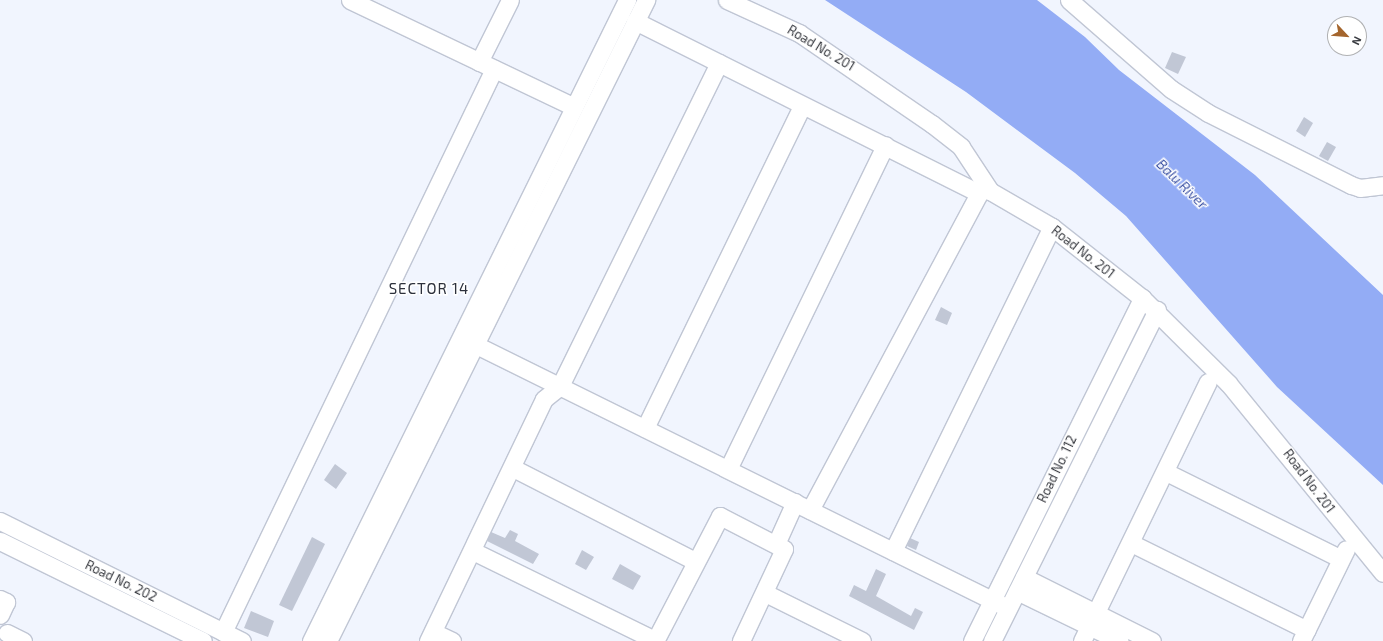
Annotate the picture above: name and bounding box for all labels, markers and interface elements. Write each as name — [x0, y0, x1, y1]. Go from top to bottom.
north arrow — [1327, 16, 1367, 56]
street label: Road No. 201 — [785, 22, 857, 74]
text: N — [1350, 35, 1365, 47]
water label: Balu River — [1153, 156, 1211, 212]
street label: Road No. 201 — [1048, 223, 1118, 281]
district label: SECTOR 14 — [389, 280, 469, 298]
street label: Road No. 112 — [1034, 433, 1080, 505]
street label: Road No. 201 — [1280, 446, 1338, 516]
street label: Road No. 202 — [83, 557, 159, 605]

